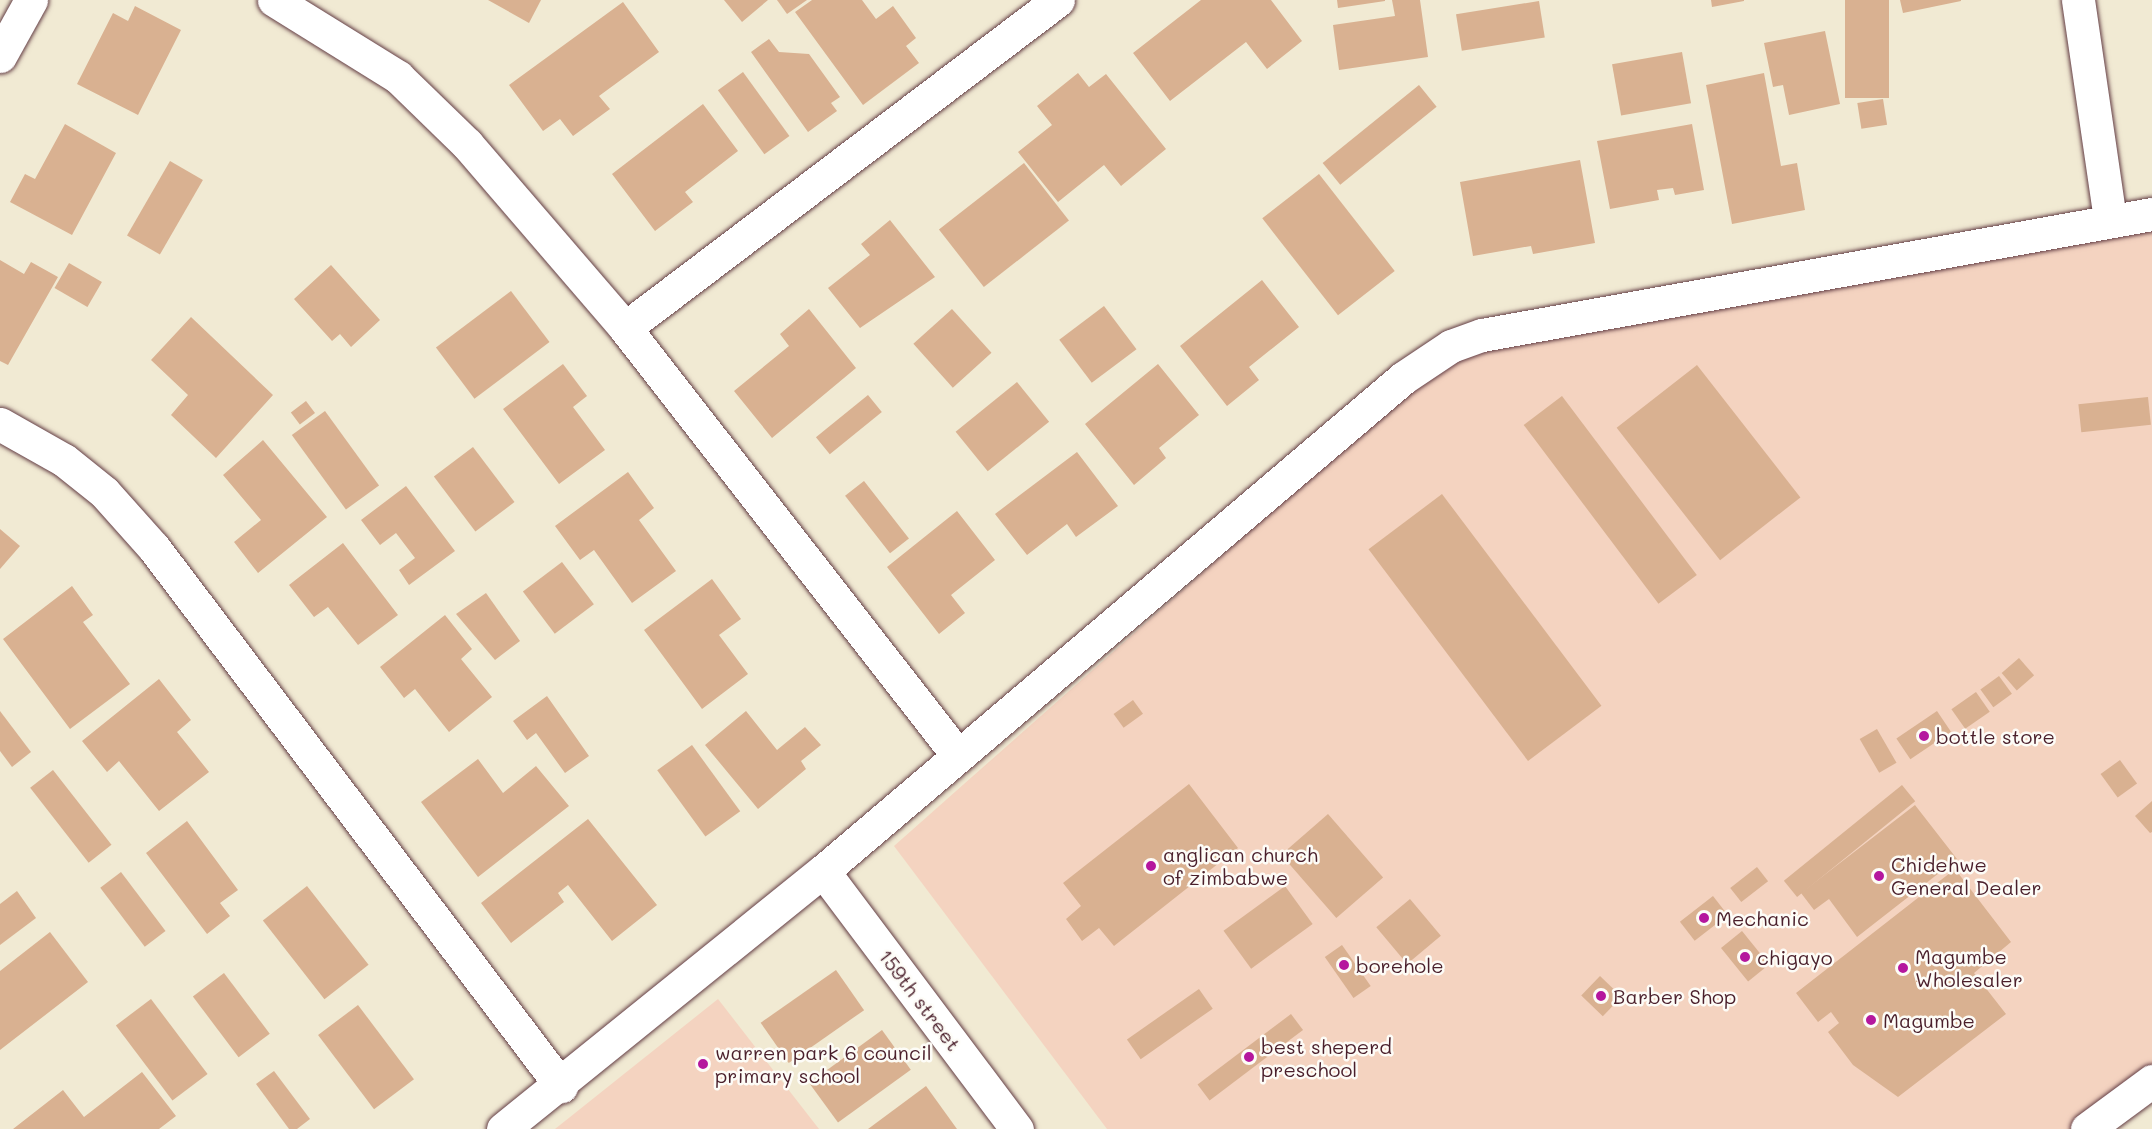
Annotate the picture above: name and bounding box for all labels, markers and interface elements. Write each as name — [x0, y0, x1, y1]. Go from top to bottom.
place label: bottle store — [1936, 724, 2055, 748]
marker: bottle store — [1917, 729, 1931, 743]
place label: anglican church of zimbabwe — [1163, 843, 1318, 890]
place label: Chidehwe General Dealer — [1891, 852, 2042, 899]
marker: anglican church of zimbabwe — [1144, 859, 1158, 873]
marker: Chidehwe General Dealer — [1872, 869, 1886, 883]
place label: Mechanic — [1716, 906, 1809, 930]
marker: Mechanic — [1697, 911, 1711, 925]
street label: 159th street — [874, 944, 966, 1056]
place label: chigayo — [1757, 945, 1833, 969]
place label: Magumbe Wholesaler — [1915, 945, 2023, 992]
marker: chigayo — [1738, 950, 1752, 964]
place label: borehole — [1356, 953, 1444, 977]
marker: borehole — [1337, 958, 1351, 972]
marker: Magumbe Wholesaler — [1896, 961, 1910, 975]
place label: Barber Shop — [1613, 984, 1736, 1008]
marker: Barber Shop — [1594, 989, 1608, 1003]
place label: Magumbe — [1883, 1008, 1975, 1032]
marker: Magumbe — [1864, 1013, 1878, 1027]
place label: best sheperd preschool — [1261, 1034, 1392, 1081]
place label: warren park 6 council primary school — [715, 1040, 932, 1087]
marker: best sheperd preschool — [1242, 1050, 1256, 1064]
marker: warren park 6 council primary school — [696, 1057, 710, 1071]

